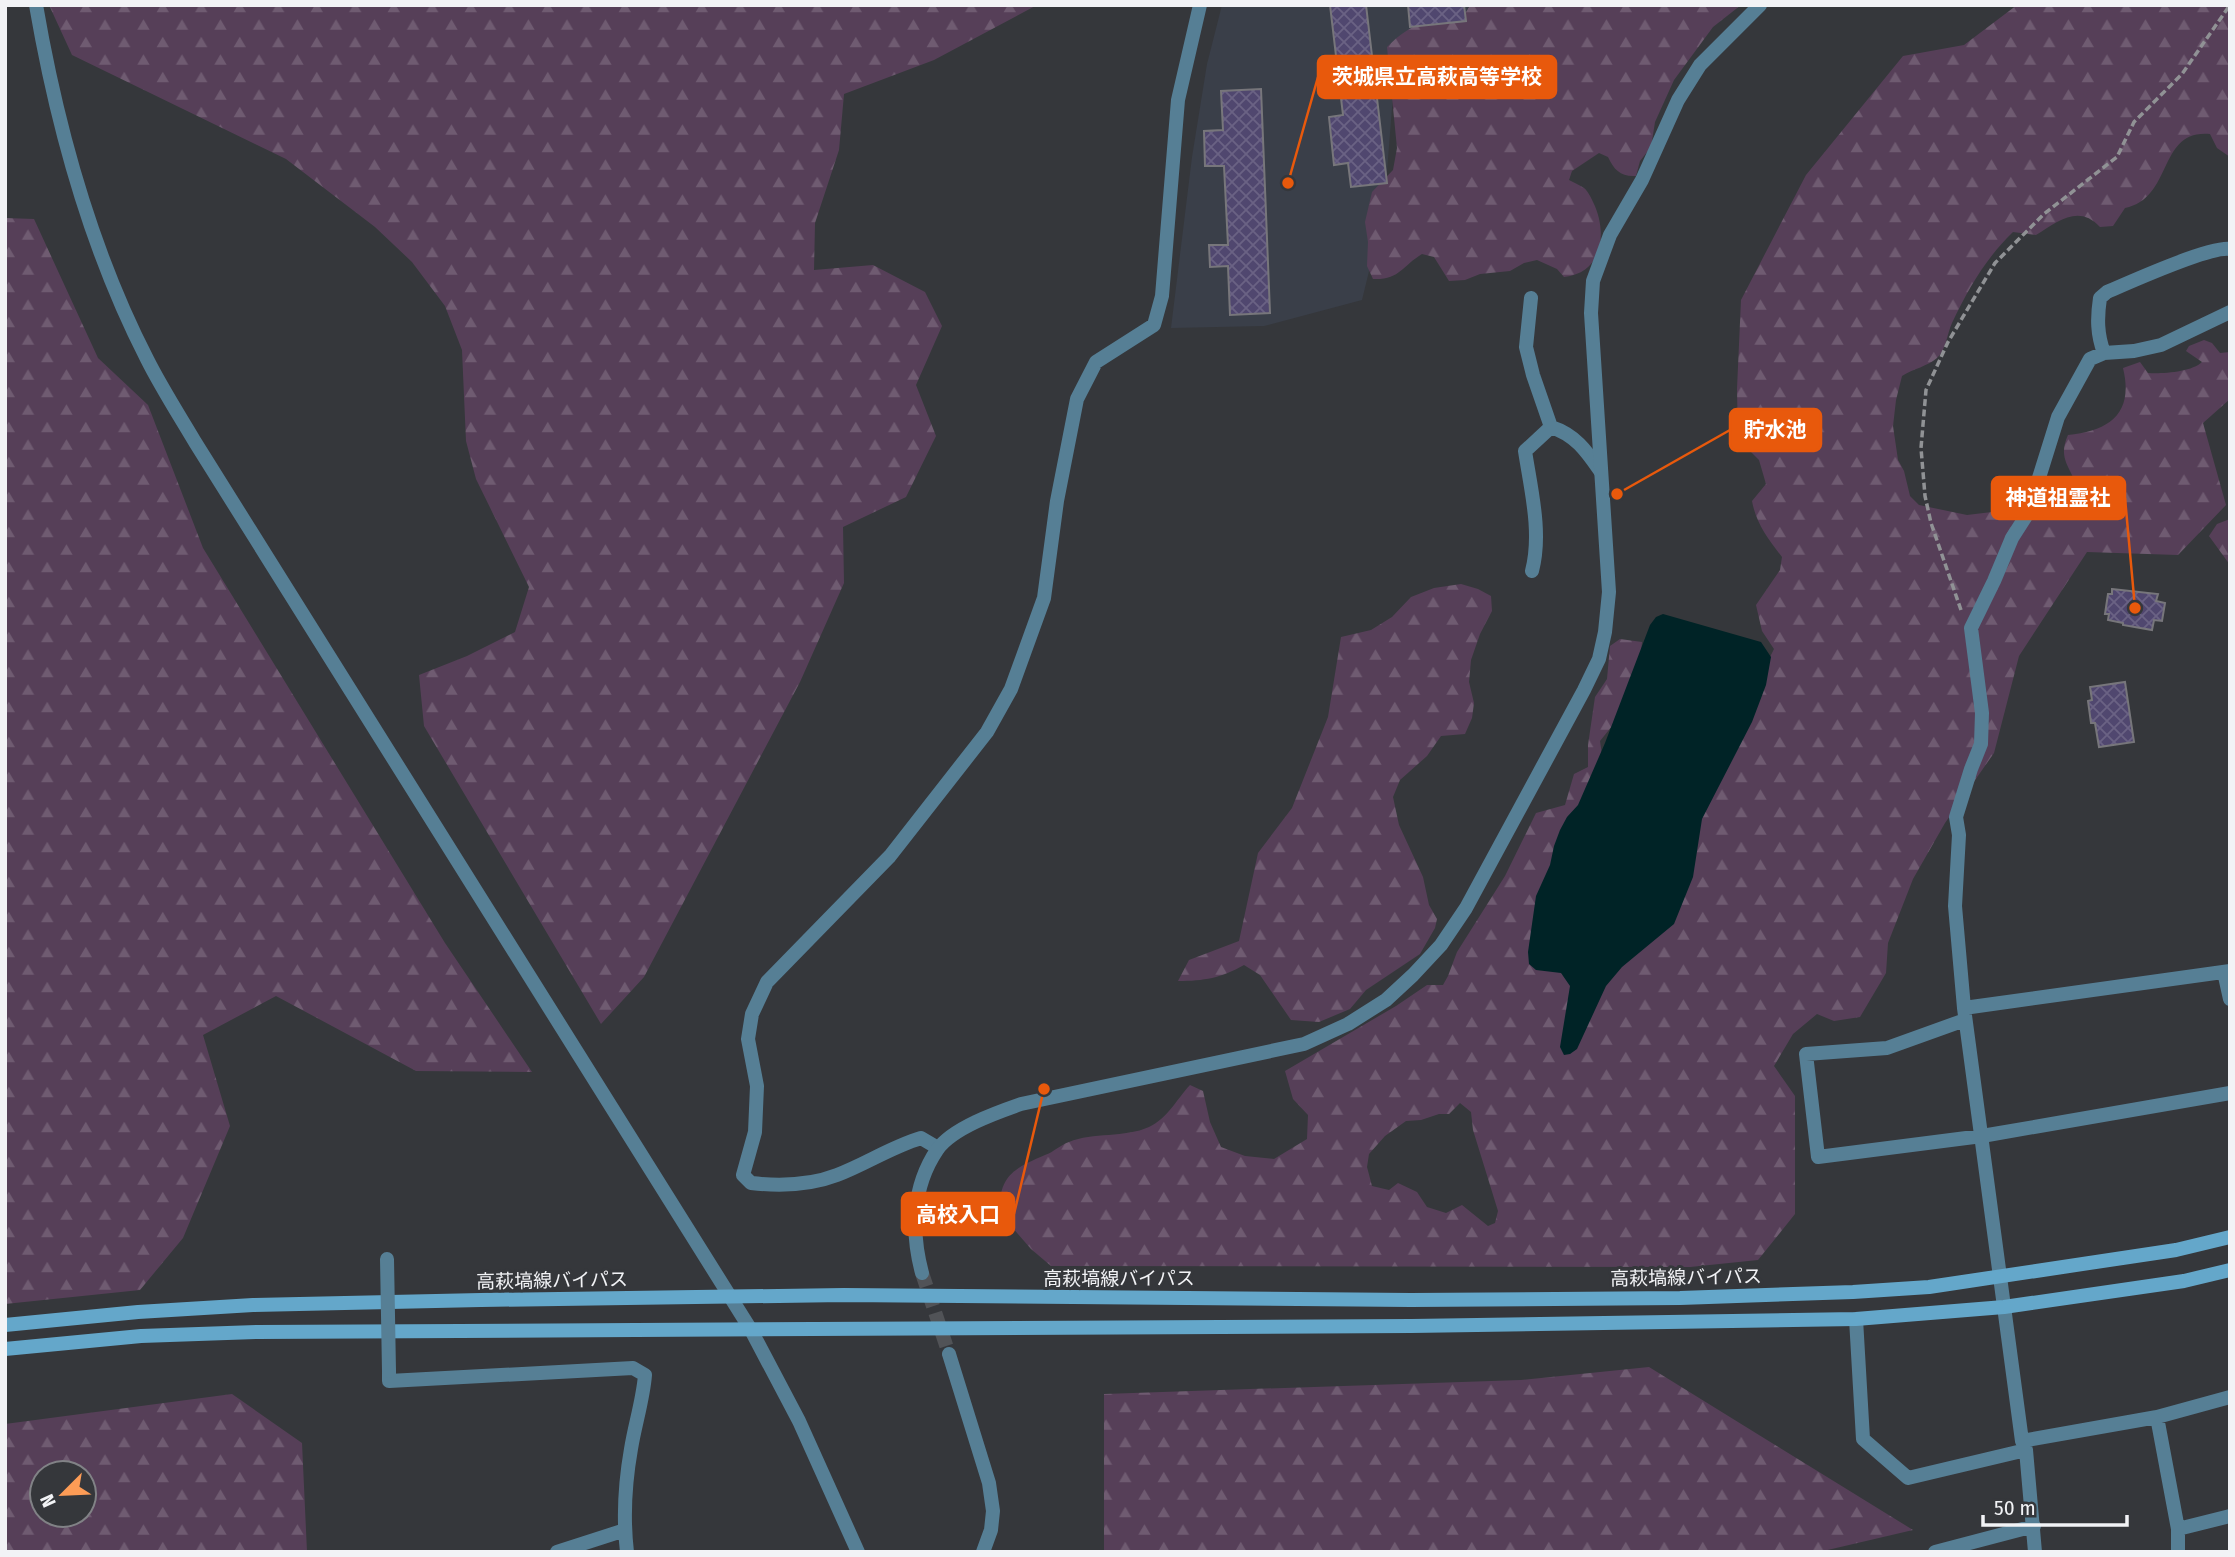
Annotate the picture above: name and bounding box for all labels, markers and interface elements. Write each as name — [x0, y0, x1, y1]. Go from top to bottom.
callout: 茨城県立高萩高等学校 — [1318, 56, 1556, 98]
text: 茨城県立高萩高等学校 — [1332, 64, 1542, 90]
callout: 貯水池 — [1730, 409, 1821, 451]
text: 貯水池 — [1744, 417, 1807, 443]
callout: 神道祖霊社 — [1992, 477, 2125, 519]
text: 神道祖霊社 — [2006, 485, 2111, 511]
callout: 高校入口 — [902, 1193, 1014, 1235]
text: 高校入口 — [916, 1202, 1000, 1228]
street label: 高萩塙線バイパス — [1610, 1265, 1762, 1290]
street label: 高萩塙線バイパス — [1043, 1267, 1195, 1290]
street label: 高萩塙線バイパス — [476, 1268, 628, 1293]
north arrow — [28, 1459, 98, 1529]
scale bar — [1983, 1484, 2126, 1528]
text: N — [35, 1491, 61, 1511]
text: 50 m — [1994, 1495, 2036, 1521]

